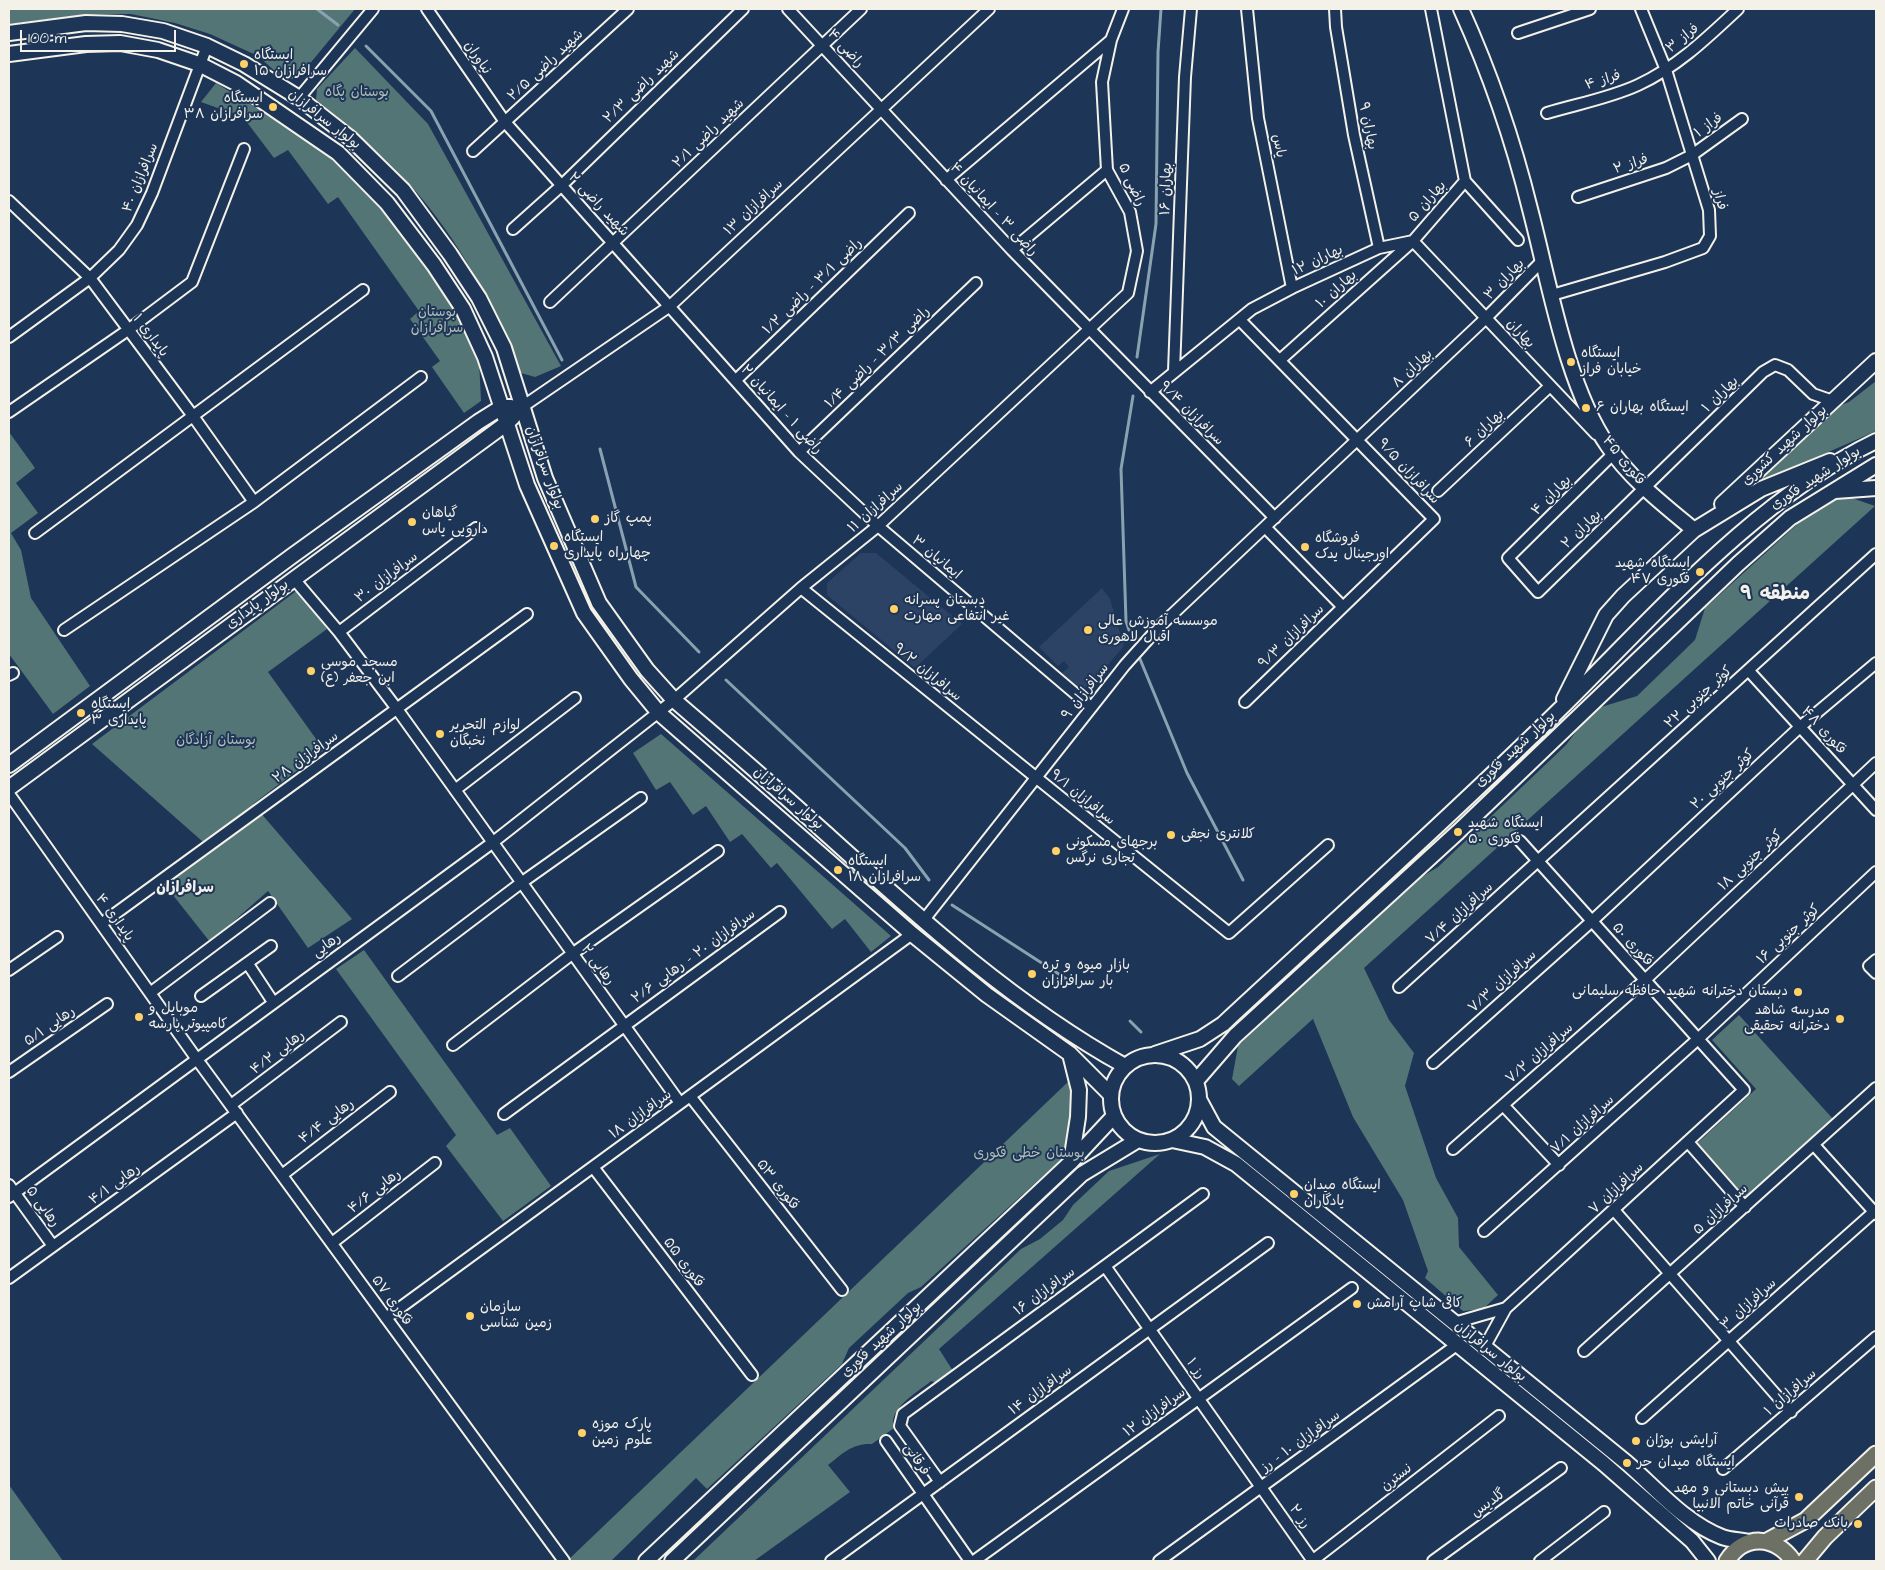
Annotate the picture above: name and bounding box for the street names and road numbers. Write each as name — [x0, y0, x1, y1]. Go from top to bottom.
street label: فراز ۳ — [1663, 21, 1703, 57]
street label: راضی ۴ — [823, 26, 867, 72]
street label: شهید راضی ۲/۵ — [505, 27, 587, 105]
street label: نیاوران — [460, 38, 494, 78]
street label: شهید راضی ۲/۳ — [600, 47, 684, 127]
street label: فراز ۴ — [1583, 68, 1623, 94]
street label: بولوار سرافرازان — [284, 86, 364, 154]
street label: شهید راضی ۲/۱ — [670, 96, 748, 172]
street label: بهاران ۹ — [1354, 101, 1380, 151]
street label: فراز ۱ — [1691, 110, 1727, 142]
street label: یاس — [1267, 133, 1289, 159]
street label: سرافرازان ۴۰ — [119, 141, 163, 215]
street label: فراز ۲ — [1612, 152, 1650, 178]
street label: راضی ۳ - ایمانیان ۴ — [945, 160, 1041, 260]
street label: راضی ۵ — [1114, 161, 1148, 209]
street label: بهاران ۱۶ — [1158, 162, 1176, 216]
street label: شهید راضی ۲ — [564, 170, 632, 240]
street label: سرافرازان ۱۳ — [721, 176, 787, 240]
street label: بهاران ۵ — [1406, 178, 1450, 226]
street label: فراز — [1709, 188, 1729, 212]
street label: راضی ۳/۱ - راضی ۱/۲ — [760, 235, 866, 339]
street label: بهاران ۱۲ — [1290, 242, 1346, 280]
street label: بهاران ۳ — [1481, 256, 1529, 304]
street label: بهاران ۱۰ — [1313, 267, 1361, 313]
street label: راضی ۳/۳ - راضی ۱/۴ — [822, 304, 934, 412]
street label: پایداری ۱ — [129, 311, 171, 361]
street label: بهاران — [1502, 316, 1538, 352]
street label: بهاران ۸ — [1389, 346, 1437, 392]
street label: راضی ۱ - ایمانیان ۲ — [737, 362, 825, 458]
street label: بهاران ۱ — [1699, 373, 1743, 417]
street label: سرافرازان ۹/۴ — [1155, 378, 1227, 450]
street label: بولوار شهید کشوری — [1739, 402, 1831, 490]
street label: بهاران ۶ — [1462, 407, 1508, 451]
street label: بولوار سرافرازان — [521, 424, 567, 512]
street label: فکوری ۴۵ — [1598, 433, 1648, 489]
street label: سرافرازان ۹/۵ — [1374, 436, 1442, 508]
street label: بولوار شهید فکوری — [1768, 444, 1864, 514]
street label: بهاران ۴ — [1528, 472, 1576, 520]
street label: سرافرازان ۱۱ — [845, 479, 907, 537]
street label: بهاران ۲ — [1559, 507, 1605, 553]
street label: ایمانیان ۳ — [908, 532, 964, 584]
street label: سرافرازان ۳۰ — [352, 549, 422, 607]
street label: بولوار پایداری — [223, 577, 293, 633]
street label: سرافرازان ۹/۳ — [1256, 601, 1328, 673]
street label: سرافرازان ۹/۲ — [890, 640, 964, 706]
street label: سرافرازان ۹ — [1059, 660, 1113, 724]
street label: کوثر جنوبی ۲۲ — [1662, 663, 1736, 733]
street label: فکوری ۴۸ — [1797, 703, 1849, 759]
street label: بولوار شهید فکوری — [1472, 708, 1560, 792]
street label: سرافرازان ۲۸ — [270, 728, 342, 788]
street label: کوثر جنوبی ۲۰ — [1688, 746, 1758, 814]
street label: بولوار سرافرازان — [749, 764, 827, 834]
street label: سرافرازان ۹/۱ — [1046, 767, 1118, 829]
street label: کوثر جنوبی ۱۸ — [1715, 827, 1787, 895]
street label: سرافرازان ۷/۴ — [1423, 879, 1497, 949]
street label: پایداری ۴ — [91, 891, 137, 945]
street label: کوثر جنوبی ۱۶ — [1754, 901, 1824, 969]
street label: سرافرازان ۲۰ - رهایی ۲/۶ — [629, 906, 759, 1008]
street label: فکوری ۵۰ — [1608, 920, 1656, 970]
street label: رهایی — [309, 930, 345, 962]
street label: رهایی ۲ — [577, 941, 617, 989]
street label: سرافرازان ۷/۳ — [1465, 947, 1541, 1017]
street label: رهایی ۵/۱ — [21, 1003, 79, 1051]
street label: سرافرازان ۷/۲ — [1503, 1020, 1577, 1088]
street label: رهایی ۴/۲ — [248, 1027, 308, 1079]
street label: سرافرازان ۱۸ — [606, 1087, 676, 1143]
street label: سرافرازان ۷/۱ — [1548, 1092, 1618, 1158]
street label: رهایی ۴/۴ — [296, 1096, 358, 1148]
street label: فکوری ۵۳ — [752, 1156, 802, 1214]
street label: سرافرازان ۷ — [1586, 1160, 1648, 1218]
street label: رهایی ۴/۱ — [86, 1161, 144, 1209]
street label: رهایی ۴/۶ — [345, 1166, 405, 1218]
street label: سرافرازان ۵ — [1690, 1181, 1752, 1239]
street label: رهایی ۵ — [21, 1183, 63, 1231]
street label: فکوری ۵۵ — [659, 1235, 707, 1291]
street label: سرافرازان ۱۶ — [1011, 1264, 1079, 1320]
street label: فکوری ۵۷ — [367, 1272, 415, 1330]
street label: سرافرازان ۳ — [1717, 1275, 1781, 1335]
street label: بولوار شهید فکوری — [838, 1298, 926, 1382]
street label: بولوار سرافرازان — [1451, 1318, 1529, 1386]
street label: رز ۱ — [1182, 1355, 1208, 1383]
street label: سرافرازان ۱۴ — [1006, 1363, 1076, 1419]
street label: سرافرازان ۱ — [1762, 1366, 1820, 1420]
street label: سرافرازان ۱۲ — [1121, 1385, 1189, 1441]
street label: سرافرازان ۱۰ - رز — [1258, 1408, 1344, 1476]
street label: فرقانی — [899, 1441, 933, 1479]
street label: نسترن — [1378, 1461, 1416, 1495]
street label: گلدیس — [1469, 1486, 1509, 1522]
street label: رز ۲ — [1285, 1502, 1313, 1532]

